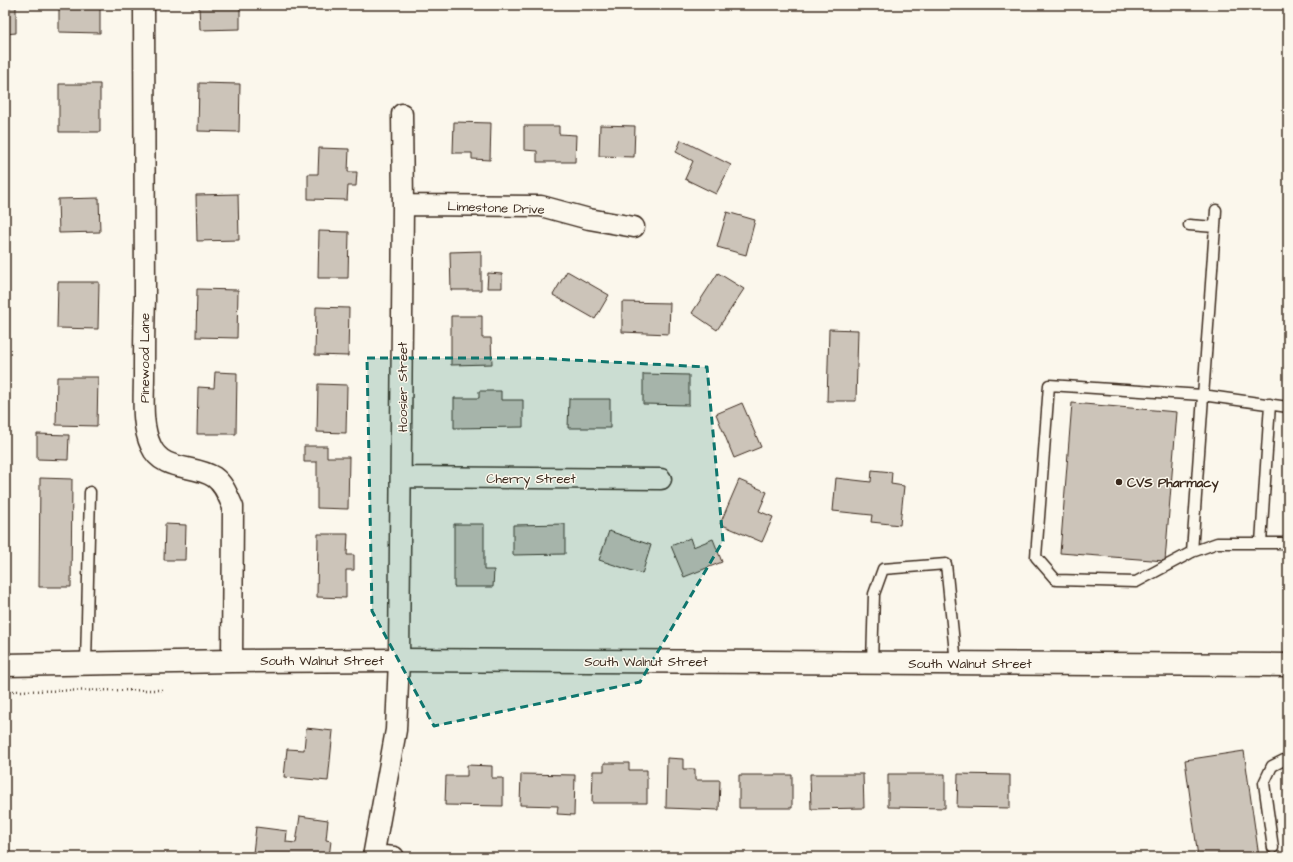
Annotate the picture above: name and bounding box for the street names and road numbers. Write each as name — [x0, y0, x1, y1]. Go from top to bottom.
street label: Limestone Drive — [447, 197, 545, 219]
street label: Pinewood Lane — [136, 313, 154, 403]
street label: Hoosier Street — [394, 341, 412, 432]
street label: Cherry Street — [486, 470, 576, 489]
street label: South Walnut Street — [260, 652, 385, 670]
street label: South Walnut Street — [584, 653, 709, 671]
street label: South Walnut Street — [908, 655, 1033, 673]

